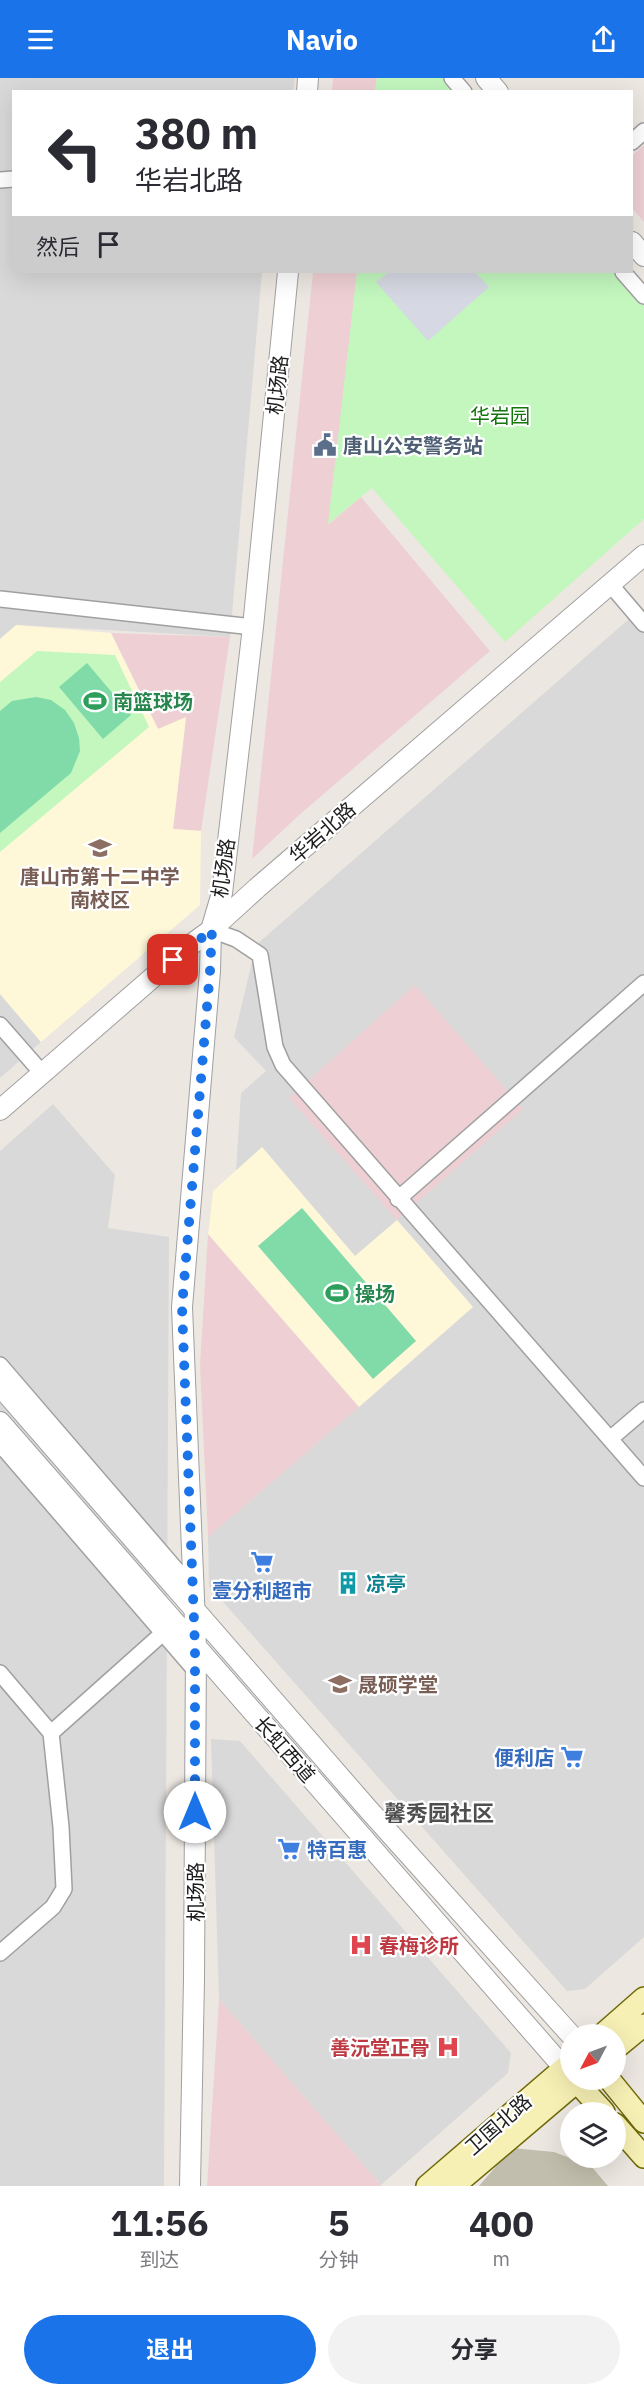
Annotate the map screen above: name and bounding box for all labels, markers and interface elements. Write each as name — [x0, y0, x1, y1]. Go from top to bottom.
text: Navio — [286, 22, 358, 57]
icon: menu — [24, 23, 57, 56]
icon: share — [587, 23, 620, 56]
text: 380 m — [135, 106, 258, 161]
icon: left — [36, 114, 114, 192]
text: 华岩北路 — [135, 162, 243, 197]
icon: arrive — [92, 228, 125, 261]
text: 然后 — [36, 232, 80, 261]
street label: 机场路 — [260, 354, 294, 416]
park label: 华岩园 — [470, 402, 530, 429]
public building icon: 唐山公安警务站 — [312, 432, 338, 458]
place label: 唐山公安警务站 — [343, 432, 483, 459]
sports icon: 南篮球场 — [82, 688, 108, 714]
place label: 南篮球场 — [113, 688, 193, 715]
street label: 华岩北路 — [283, 796, 361, 868]
school or university icon: 唐山市第十二中学 南校区 — [87, 835, 113, 861]
street label: 机场路 — [205, 836, 241, 900]
place label: 唐山市第十二中学 南校区 — [20, 863, 180, 913]
pin — [147, 934, 198, 985]
icon: arrive — [156, 943, 189, 976]
sports icon: 操场 — [324, 1280, 350, 1306]
place label: 操场 — [355, 1280, 395, 1307]
supermarket icon: 壹分利超市 — [249, 1549, 275, 1575]
building icon: 凉亭 — [335, 1570, 361, 1596]
place label: 凉亭 — [366, 1570, 406, 1597]
place label: 壹分利超市 — [212, 1577, 312, 1604]
school or university icon: 晟硕学堂 — [327, 1671, 353, 1697]
place label: 晟硕学堂 — [358, 1671, 438, 1698]
street label: 长虹西道 — [249, 1710, 321, 1788]
place label: 便利店 — [494, 1744, 554, 1771]
supermarket icon: 便利店 — [559, 1744, 585, 1770]
position arrow — [163, 1780, 227, 1844]
district label: 馨秀园社区 — [384, 1798, 494, 1827]
supermarket icon: 特百惠 — [276, 1836, 302, 1862]
place label: 特百惠 — [307, 1836, 367, 1863]
street label: 机场路 — [182, 1862, 209, 1922]
hospital icon: 春梅诊所 — [348, 1932, 374, 1958]
place label: 春梅诊所 — [379, 1932, 459, 1959]
north arrow — [560, 2024, 626, 2090]
map controls — [560, 2024, 626, 2168]
place label: 善沅堂正骨 — [330, 2034, 430, 2061]
hospital icon: 善沅堂正骨 — [435, 2034, 461, 2060]
street label: 卫国北路 — [459, 2088, 537, 2160]
button: layers — [560, 2102, 626, 2168]
text: 11:56 — [110, 2199, 209, 2246]
text: 5 — [328, 2199, 350, 2246]
text: 400 — [469, 2200, 534, 2247]
text: m — [493, 2245, 510, 2272]
text: 到达 — [139, 2246, 179, 2273]
text: 分钟 — [319, 2246, 359, 2273]
button: 退出 — [24, 2315, 316, 2384]
button: 分享 — [328, 2315, 620, 2384]

